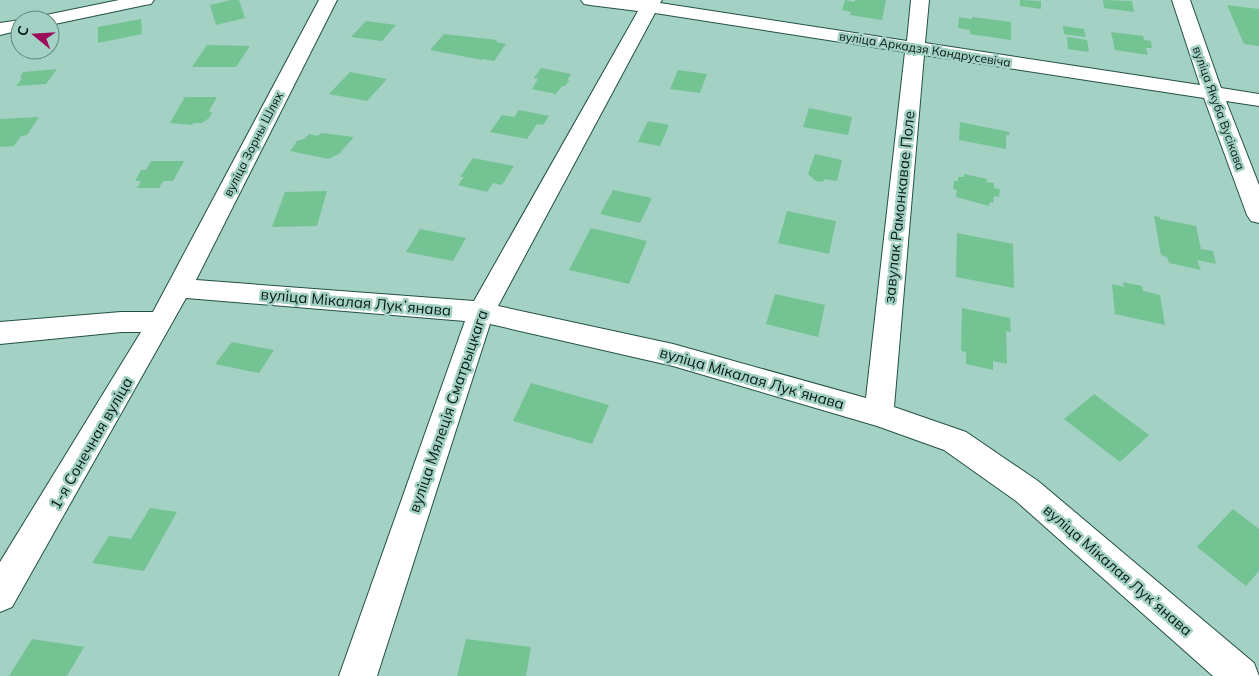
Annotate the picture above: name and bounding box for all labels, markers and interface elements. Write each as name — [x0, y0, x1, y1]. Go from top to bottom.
north arrow — [10, 10, 60, 60]
text: С — [13, 24, 33, 38]
street label: вуліца Аркадзя Кандрусевіча — [838, 28, 1012, 70]
street label: вуліца Якуба Вусікава — [1190, 44, 1248, 172]
street label: вуліца Зорны Шлях — [220, 89, 286, 199]
street label: завулак Рамонкавае Поле — [879, 110, 919, 304]
street label: вуліца Мікалая Лукʼянава — [260, 284, 452, 320]
street label: вуліца Мялеція Сматрыцкага — [404, 307, 492, 515]
street label: вуліца Мікалая Лукʼянава — [658, 343, 846, 413]
street label: 1-я Сонечная вуліца — [45, 374, 137, 512]
street label: вуліца Мікалая Лукʼянава — [1040, 500, 1196, 640]

